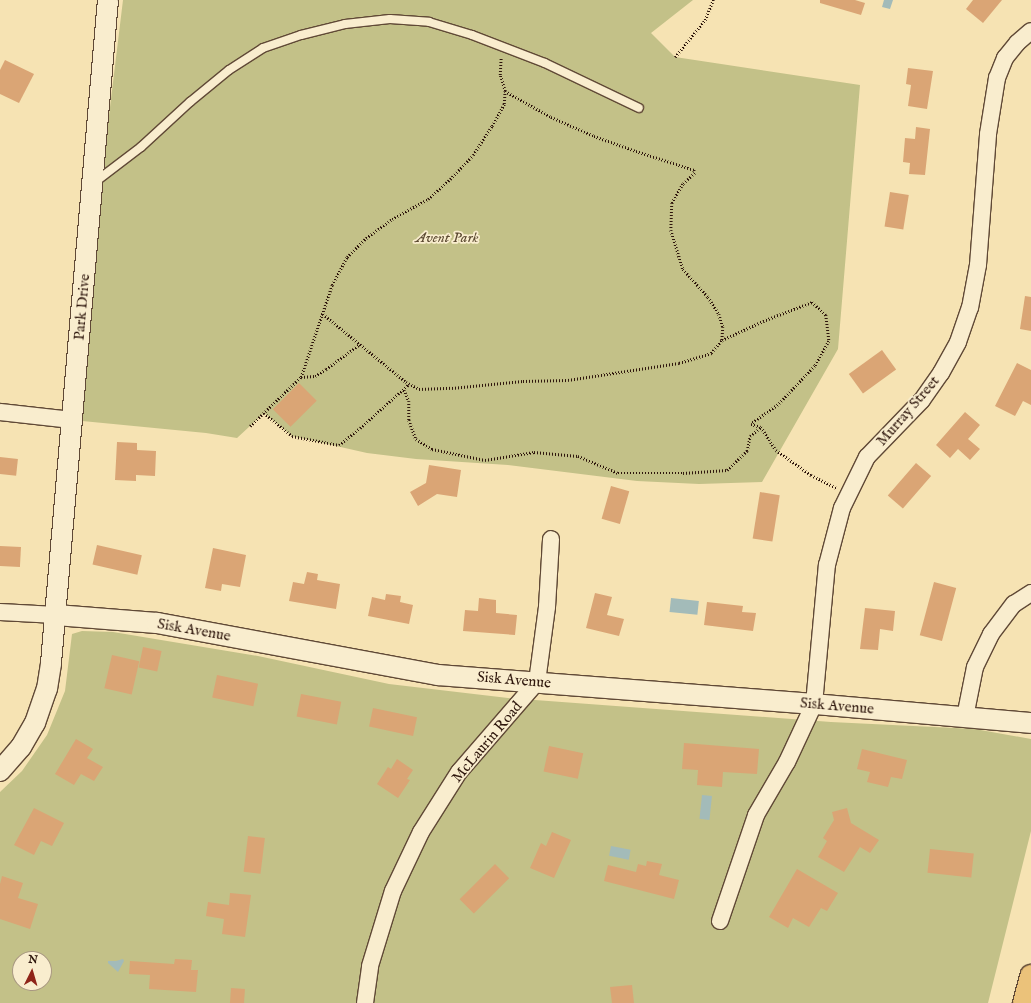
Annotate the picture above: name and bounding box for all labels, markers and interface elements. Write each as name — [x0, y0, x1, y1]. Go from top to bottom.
park label: Avent Park — [415, 229, 479, 247]
street label: Park Drive — [70, 273, 94, 341]
street label: Murray Street — [873, 372, 943, 450]
street label: Sisk Avenue — [156, 615, 232, 645]
street label: Sisk Avenue — [476, 668, 552, 692]
street label: Sisk Avenue — [799, 694, 875, 718]
street label: McLaurin Road — [448, 698, 526, 786]
north arrow — [12, 951, 52, 991]
text: N — [28, 953, 38, 967]

